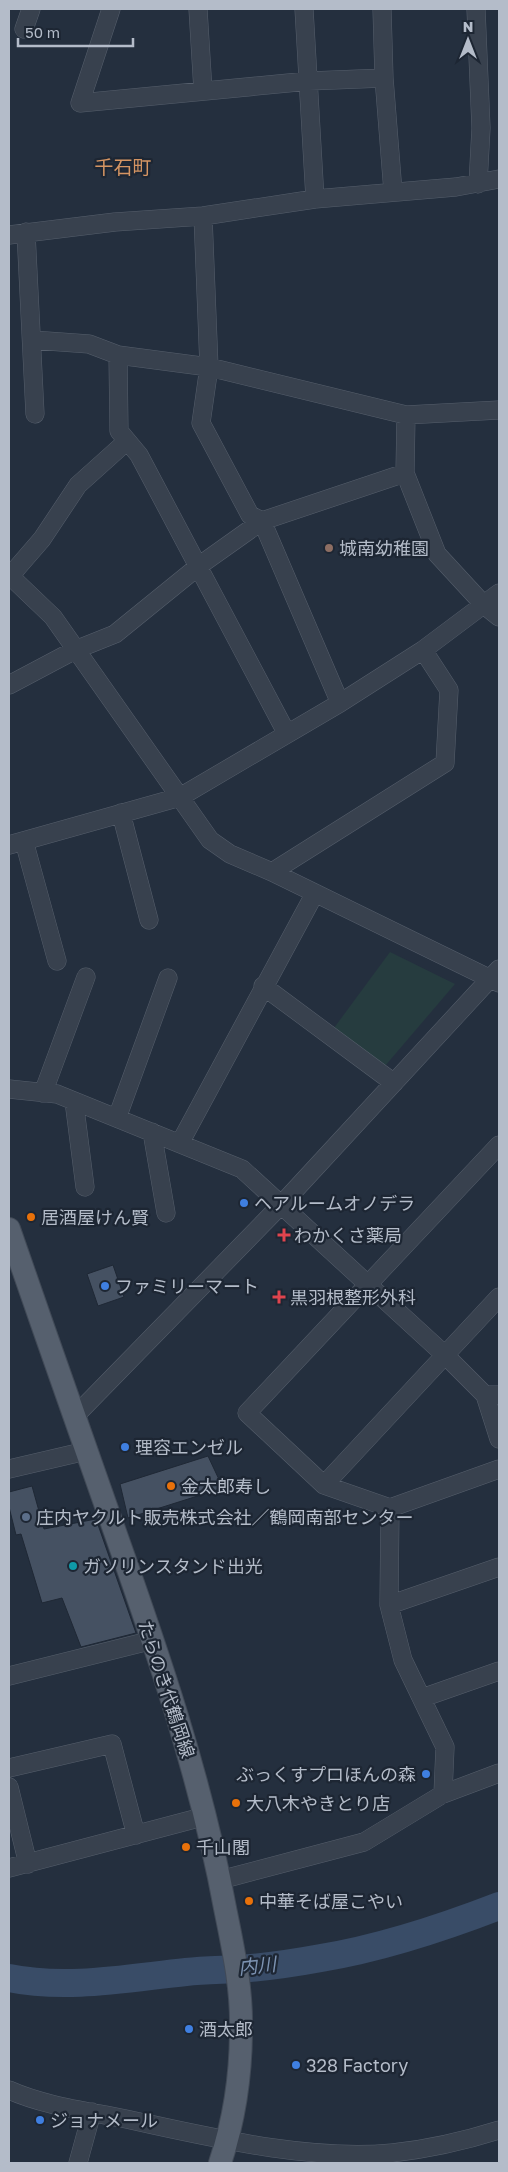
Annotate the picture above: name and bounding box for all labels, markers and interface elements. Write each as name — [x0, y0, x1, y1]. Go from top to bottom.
scale bar — [18, 15, 132, 47]
north arrow — [443, 15, 493, 65]
text: N — [463, 18, 473, 35]
text: 50 m — [25, 23, 60, 41]
district label: 千石町 — [94, 155, 152, 178]
place label: 城南幼稚園 — [339, 537, 429, 559]
marker: 城南幼稚園 — [323, 542, 335, 554]
place label: ヘアルームオノデラ — [254, 1192, 415, 1214]
marker: ヘアルームオノデラ — [238, 1197, 250, 1209]
place label: 居酒屋けん賢 — [41, 1206, 149, 1228]
marker: 居酒屋けん賢 — [25, 1211, 37, 1223]
place label: わかくさ薬局 — [294, 1224, 402, 1246]
marker: わかくさ薬局 — [278, 1229, 290, 1241]
place label: ファミリーマート — [115, 1275, 259, 1297]
marker: ファミリーマート — [99, 1280, 111, 1292]
place label: 黒羽根整形外科 — [290, 1286, 416, 1308]
marker: 黒羽根整形外科 — [272, 1290, 286, 1304]
place label: 理容エンゼル — [135, 1436, 243, 1458]
marker: 理容エンゼル — [119, 1441, 131, 1453]
place label: 金太郎寿し — [181, 1475, 271, 1497]
marker: 金太郎寿し — [165, 1480, 177, 1492]
place label: 庄内ヤクルト販売株式会社／鶴岡南部センター — [36, 1506, 413, 1528]
marker: 庄内ヤクルト販売株式会社／鶴岡南部センター — [20, 1511, 32, 1523]
place label: ガソリンスタンド出光 — [83, 1555, 263, 1577]
marker: ガソリンスタンド出光 — [67, 1560, 79, 1572]
street label: たらのき代鶴岡線 — [134, 1617, 200, 1761]
place label: ぶっくすプロほんの森 — [236, 1763, 416, 1785]
marker: ぶっくすプロほんの森 — [420, 1768, 432, 1780]
place label: 大八木やきとり店 — [246, 1792, 390, 1814]
marker: 大八木やきとり店 — [230, 1797, 242, 1809]
place label: 千山閣 — [196, 1836, 250, 1858]
marker: 千山閣 — [180, 1841, 192, 1853]
place label: 中華そば屋こやい — [259, 1890, 403, 1912]
marker: 中華そば屋こやい — [243, 1895, 255, 1907]
water label: 内川 — [237, 1951, 279, 1978]
place label: 酒太郎 — [199, 2018, 253, 2040]
marker: 酒太郎 — [183, 2023, 195, 2035]
place label: 328 Factory — [306, 2054, 408, 2076]
marker: 328 Factory — [290, 2059, 302, 2071]
place label: ジョナメール — [50, 2109, 158, 2131]
marker: ジョナメール — [34, 2114, 46, 2126]

